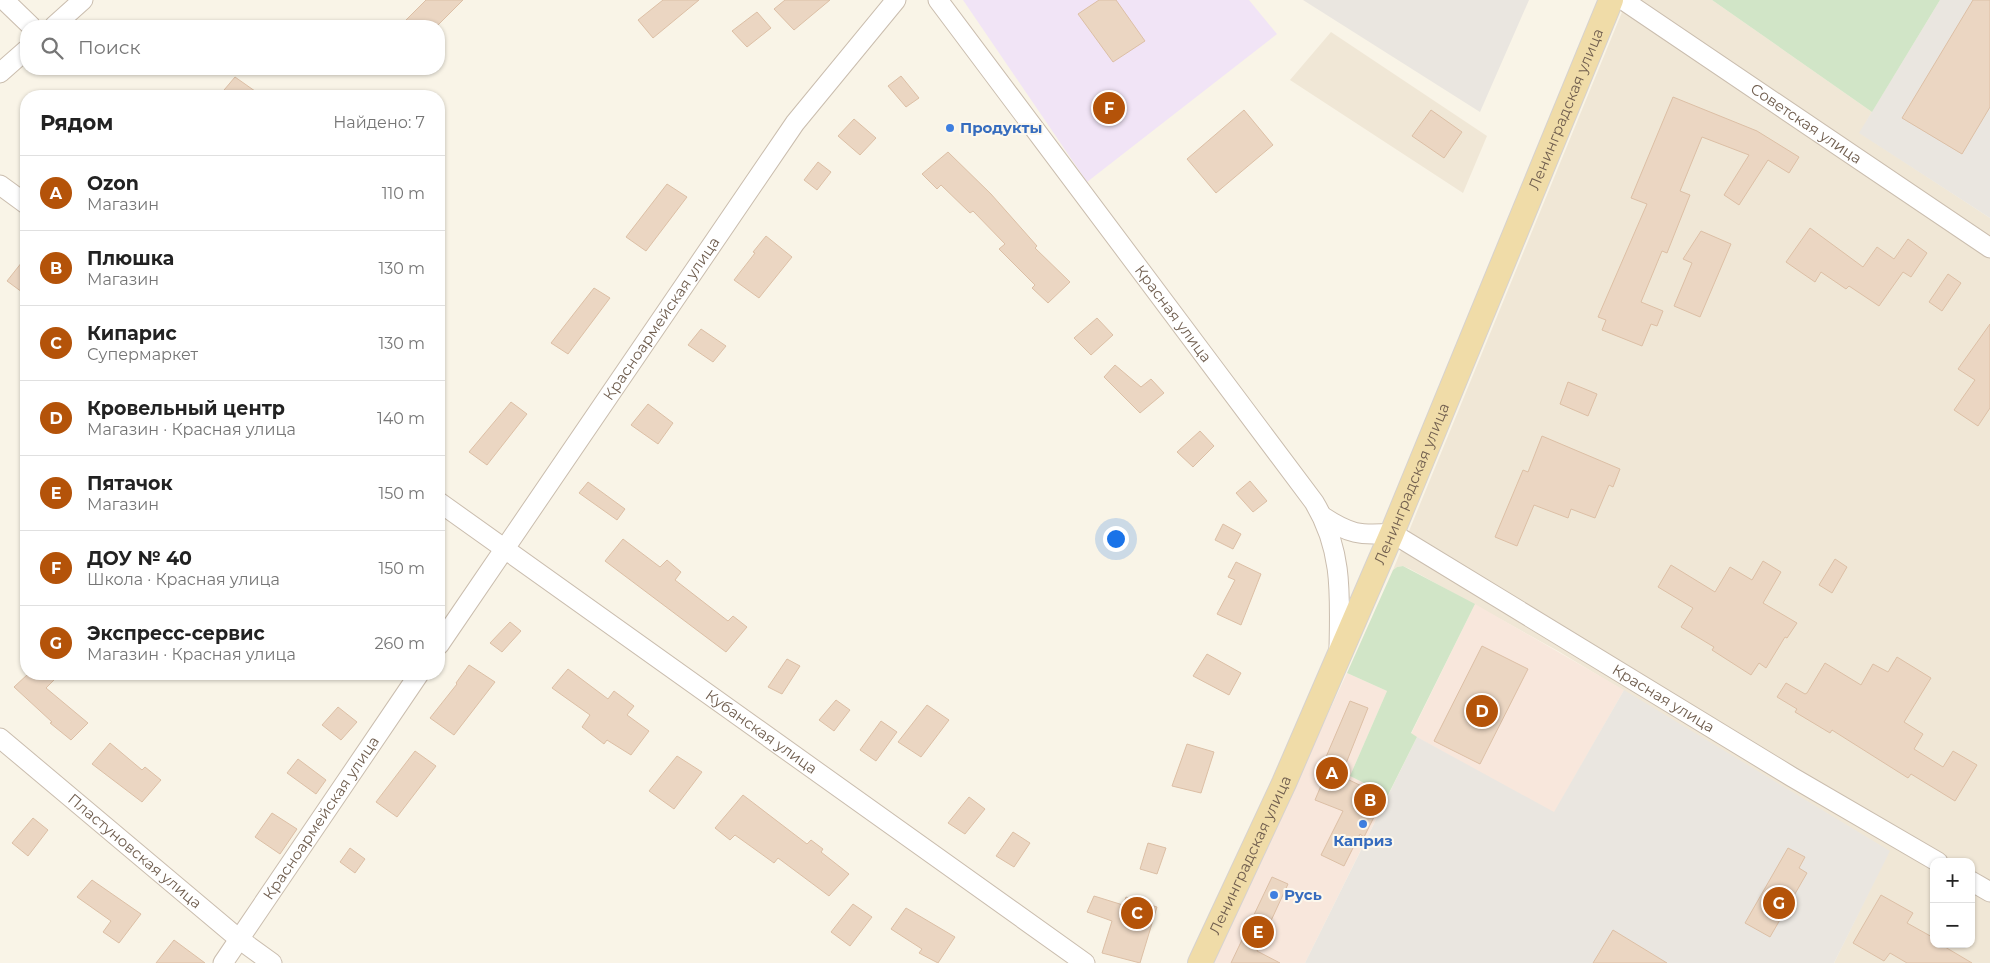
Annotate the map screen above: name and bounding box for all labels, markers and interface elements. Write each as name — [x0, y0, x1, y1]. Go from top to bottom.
search box — [20, 20, 445, 75]
street label: Ленинградская улица — [1524, 25, 1607, 193]
icon: search — [38, 34, 66, 62]
text: Поиск — [78, 36, 141, 59]
street label: Советская улица — [1747, 79, 1866, 168]
pin: F — [1093, 89, 1125, 127]
text: Рядом — [40, 110, 113, 135]
text: Найдено: 7 — [333, 113, 425, 132]
place label: Продукты — [960, 118, 1042, 137]
marker: Продукты — [944, 122, 956, 134]
text: Ozon — [87, 172, 139, 195]
text: A — [50, 184, 62, 203]
text: 110 m — [382, 184, 425, 203]
text: Магазин — [87, 195, 159, 214]
street label: Красноармейская улица — [599, 233, 724, 404]
text: Плюшка — [87, 247, 174, 270]
text: B — [50, 259, 62, 278]
text: 130 m — [378, 259, 425, 278]
street label: Красная улица — [1131, 261, 1216, 366]
text: Магазин — [87, 270, 159, 289]
text: Кипарис — [87, 322, 177, 345]
text: C — [50, 334, 62, 353]
text: 130 m — [378, 334, 425, 353]
text: Супермаркет — [87, 345, 198, 364]
text: Кровельный центр — [87, 397, 285, 420]
street label: Ленинградская улица — [1369, 400, 1453, 567]
text: D — [49, 409, 63, 428]
text: 140 m — [377, 409, 425, 428]
text: Магазин · Красная улица — [87, 420, 296, 439]
text: Пятачок — [87, 472, 173, 495]
text: E — [51, 484, 61, 503]
text: 150 m — [378, 484, 425, 503]
text: Магазин — [87, 495, 159, 514]
your location — [1103, 526, 1129, 552]
text: ДОУ № 40 — [87, 547, 192, 570]
text: F — [51, 559, 61, 578]
text: 150 m — [378, 559, 425, 578]
text: Школа · Красная улица — [87, 570, 280, 589]
text: Экспресс-сервис — [87, 622, 265, 645]
text: G — [50, 634, 62, 653]
text: 260 m — [374, 634, 425, 653]
text: Магазин · Красная улица — [87, 645, 296, 664]
street label: Красная улица — [1609, 660, 1718, 737]
street label: Кубанская улица — [702, 685, 821, 778]
pin: D — [1466, 692, 1498, 730]
street label: Красноармейская улица — [259, 732, 383, 903]
pin: A — [1316, 754, 1348, 792]
street label: Ленинградская улица — [1205, 773, 1295, 937]
pin: B — [1354, 781, 1386, 819]
street label: Пластуновская улица — [64, 789, 206, 913]
marker: Каприз — [1357, 818, 1369, 830]
place label: Каприз — [1333, 831, 1393, 850]
map controls — [1930, 858, 1975, 948]
button: + — [1930, 858, 1975, 903]
pin: G — [1763, 884, 1795, 922]
place label: Русь — [1284, 885, 1322, 904]
marker: Русь — [1268, 889, 1280, 901]
pin: C — [1121, 894, 1153, 932]
button: − — [1930, 903, 1975, 948]
pin: E — [1242, 913, 1274, 951]

